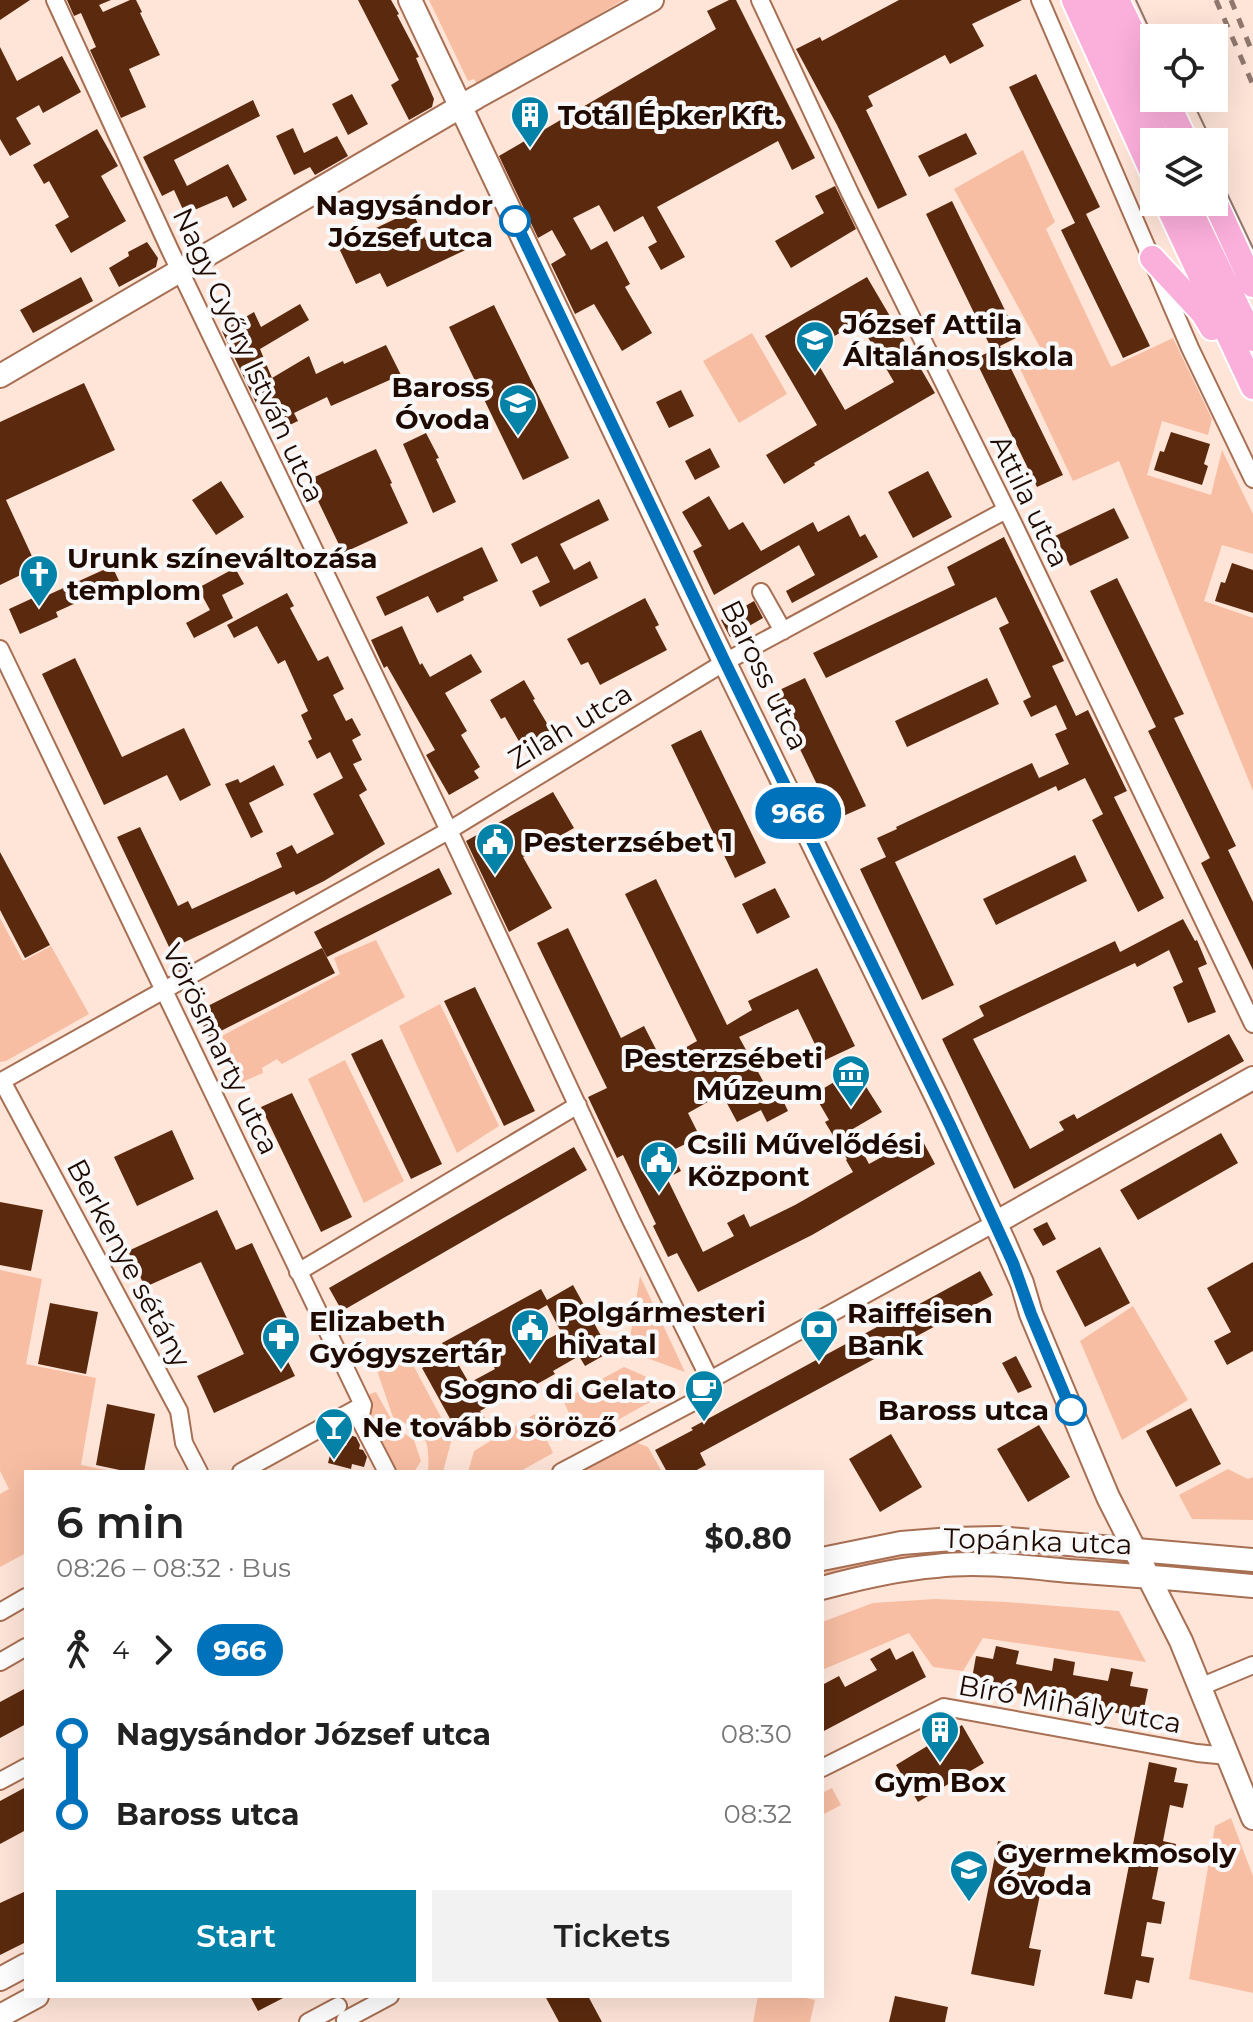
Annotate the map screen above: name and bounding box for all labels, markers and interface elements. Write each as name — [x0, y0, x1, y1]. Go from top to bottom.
map controls — [1140, 24, 1228, 216]
button: locate — [1140, 24, 1228, 112]
building icon: Totál Épker Kft. — [509, 94, 551, 149]
place label: Totál Épker Kft. — [558, 98, 782, 132]
button: layers — [1140, 128, 1228, 216]
place label: Nagysándor József utca — [315, 188, 493, 254]
street label: Nagy Győry István utca — [166, 202, 332, 508]
marker: Nagysándor József utca — [500, 206, 530, 236]
place label: József Attila Általános Iskola — [842, 307, 1074, 373]
school or university icon: József Attila Általános Iskola — [794, 319, 836, 374]
place label: Baross Óvoda — [391, 370, 490, 436]
school or university icon: Baross Óvoda — [497, 382, 539, 437]
street label: Attila utca — [983, 429, 1077, 573]
place label: Urunk színeváltozása templom — [67, 541, 378, 607]
church icon: Urunk színeváltozása templom — [18, 553, 60, 608]
street label: Baross utca — [714, 594, 816, 756]
street label: Zilah utca — [502, 676, 638, 776]
line badge: 966 — [752, 787, 844, 839]
text: 966 — [771, 796, 825, 830]
public building icon: Pesterzsébet 1 — [474, 821, 516, 876]
place label: Pesterzsébet 1 — [523, 825, 733, 859]
street label: Vörösmarty utca — [155, 938, 287, 1160]
place label: Pesterzsébeti Múzeum — [623, 1041, 823, 1107]
museum icon: Pesterzsébeti Múzeum — [830, 1053, 872, 1108]
place label: Csili Művelődési Központ — [687, 1127, 922, 1193]
public building icon: Csili Művelődési Központ — [638, 1139, 680, 1194]
street label: Berkenye sétány — [60, 1153, 199, 1374]
place label: Polgármesteri hivatal — [558, 1295, 766, 1361]
place label: Raiffeisen Bank — [847, 1296, 993, 1362]
place label: Elizabeth Gyógyszertár — [309, 1304, 502, 1370]
public building icon: Polgármesteri hivatal — [509, 1307, 551, 1362]
bank icon: Raiffeisen Bank — [798, 1308, 840, 1363]
pharmacy icon: Elizabeth Gyógyszertár — [260, 1316, 302, 1371]
cafe icon: Sogno di Gelato — [683, 1368, 725, 1423]
place label: Sogno di Gelato — [444, 1372, 676, 1406]
place label: Baross utca — [878, 1393, 1049, 1427]
marker: Baross utca — [1056, 1395, 1086, 1425]
bar icon: Ne tovább söröző — [313, 1406, 355, 1461]
place label: Ne tovább söröző — [362, 1410, 616, 1444]
text: 6 min — [56, 1495, 185, 1549]
text: $0.80 — [705, 1520, 792, 1557]
street label: Topánka utca — [943, 1521, 1133, 1561]
text: 08:26 – 08:32 · Bus — [56, 1552, 291, 1584]
icon: walk — [56, 1628, 100, 1672]
icon: forward — [141, 1628, 185, 1672]
text: 966 — [213, 1633, 267, 1667]
text: 4 — [112, 1634, 129, 1666]
street label: Bíró Mihály utca — [956, 1668, 1184, 1740]
building icon: Gym Box — [919, 1709, 961, 1764]
text: Nagysándor József utca — [116, 1716, 491, 1753]
text: 08:30 — [721, 1718, 792, 1750]
place label: Gym Box — [874, 1765, 1006, 1799]
text: Baross utca — [116, 1796, 300, 1833]
text: 08:32 — [723, 1798, 792, 1830]
place label: Gyermekmosoly Óvoda — [997, 1836, 1236, 1902]
school or university icon: Gyermekmosoly Óvoda — [948, 1848, 990, 1903]
button: Start — [56, 1890, 416, 1982]
button: Tickets — [432, 1890, 792, 1982]

